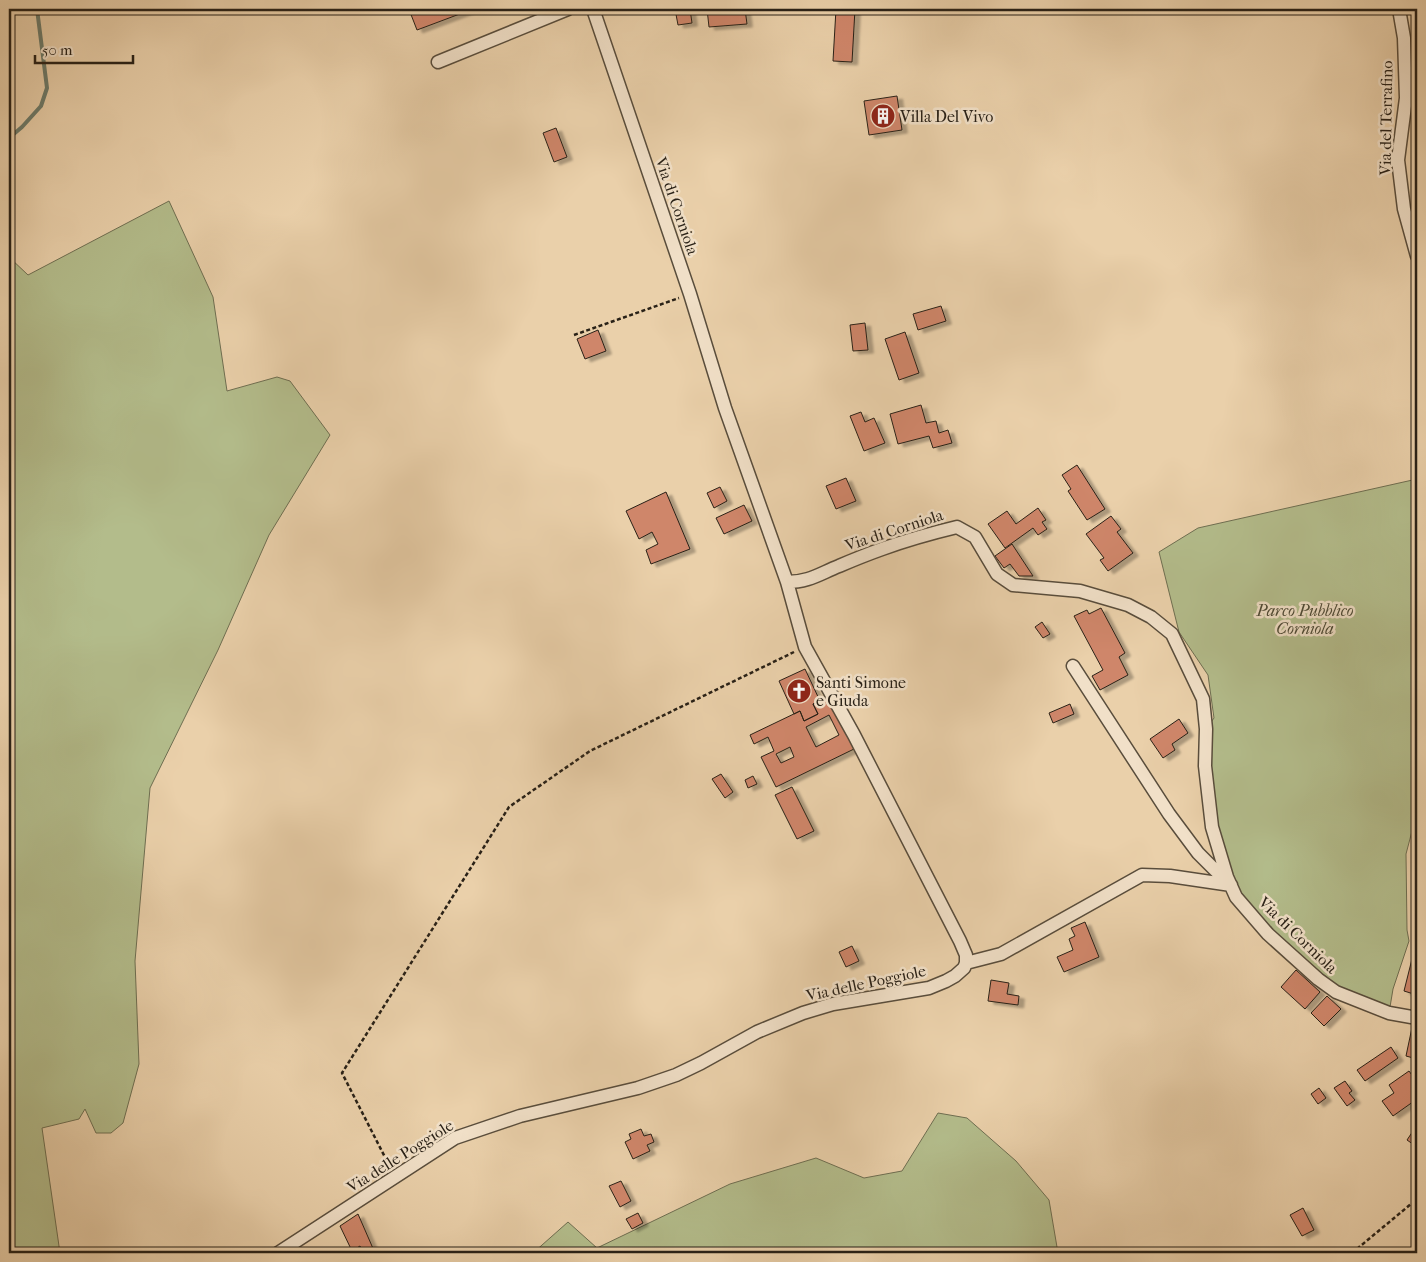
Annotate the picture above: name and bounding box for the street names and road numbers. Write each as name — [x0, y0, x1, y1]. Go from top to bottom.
street label: Via del Terrafino — [1375, 60, 1397, 177]
street label: Via di Corniola — [651, 154, 703, 258]
street label: Via di Corniola — [842, 505, 946, 555]
street label: Via di Corniola — [1254, 892, 1342, 978]
street label: Via delle Poggiole — [803, 961, 928, 1005]
street label: Via delle Poggiole — [342, 1116, 457, 1197]

